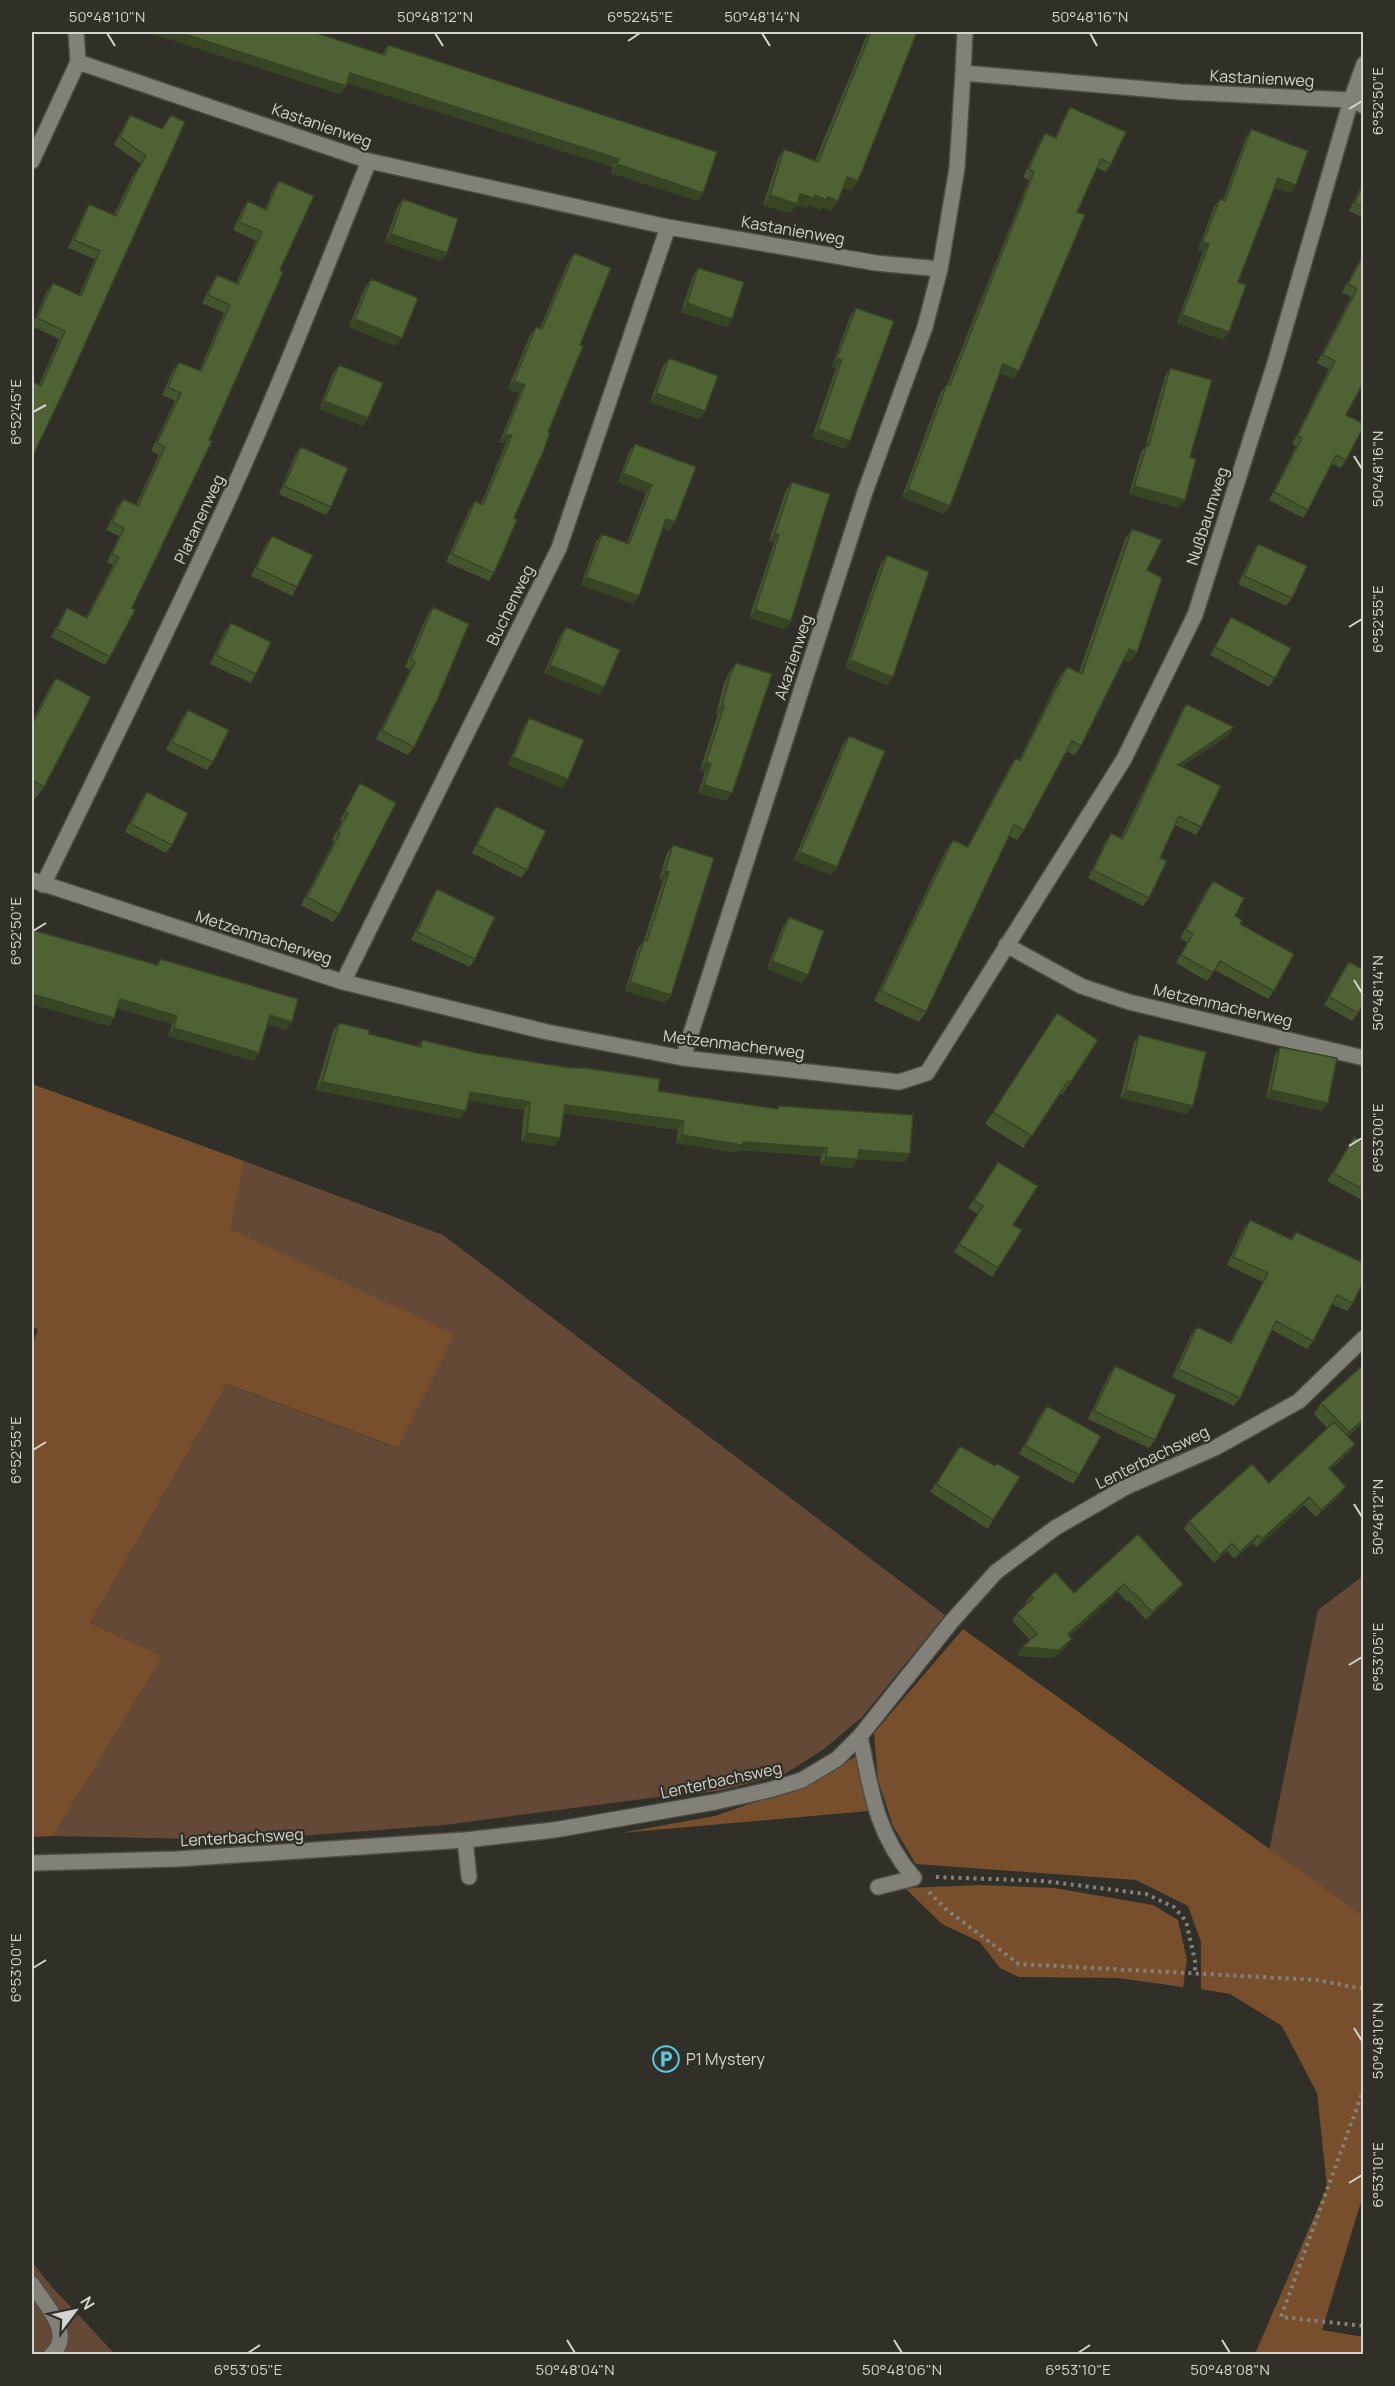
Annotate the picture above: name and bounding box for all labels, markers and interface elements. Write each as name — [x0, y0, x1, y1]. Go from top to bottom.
text: 50°48'10"N — [69, 6, 145, 27]
text: 50°48'12"N — [397, 6, 473, 27]
text: 6°52'45"E — [607, 6, 673, 27]
text: 50°48'14"N — [724, 6, 800, 27]
text: 50°48'16"N — [1052, 6, 1128, 27]
street label: Kastanienweg — [1209, 64, 1315, 92]
text: 6°52'50"E — [1367, 67, 1388, 135]
street label: Kastanienweg — [269, 98, 375, 152]
street label: Kastanienweg — [740, 210, 846, 250]
text: 6°52'45"E — [5, 379, 26, 445]
text: 50°48'16"N — [1367, 431, 1388, 507]
street label: Nußbaumweg — [1181, 464, 1233, 568]
street label: Platanenweg — [169, 471, 229, 567]
street label: Buchenweg — [481, 561, 539, 649]
text: 6°52'55"E — [1367, 585, 1388, 653]
street label: Akazienweg — [769, 611, 817, 703]
text: 6°52'50"E — [5, 897, 26, 965]
street label: Metzenmacherweg — [193, 905, 335, 969]
text: 50°48'14"N — [1367, 955, 1388, 1031]
street label: Metzenmacherweg — [1151, 978, 1295, 1032]
street label: Metzenmacherweg — [662, 1024, 806, 1064]
text: 6°53'00"E — [1367, 1104, 1388, 1172]
text: 6°52'55"E — [5, 1416, 26, 1484]
street label: Lenterbachsweg — [1092, 1420, 1212, 1494]
text: 50°48'12"N — [1367, 1479, 1388, 1555]
text: 6°53'05"E — [1367, 1623, 1388, 1691]
street label: Lenterbachsweg — [658, 1756, 784, 1804]
street label: Lenterbachsweg — [180, 1823, 304, 1851]
text: 6°53'00"E — [5, 1934, 26, 2002]
text: 50°48'10"N — [1367, 2003, 1388, 2079]
parking icon: P1 Mystery — [651, 2044, 681, 2074]
place label: P1 Mystery — [686, 2048, 765, 2070]
text: 6°53'10"E — [1367, 2142, 1388, 2208]
north arrow — [45, 2281, 105, 2341]
text: N — [75, 2292, 100, 2314]
text: 6°53'05"E — [214, 2359, 282, 2380]
text: 50°48'04"N — [535, 2359, 615, 2380]
text: 50°48'06"N — [862, 2359, 942, 2380]
text: 6°53'10"E — [1045, 2359, 1111, 2380]
text: 50°48'08"N — [1190, 2359, 1270, 2380]

